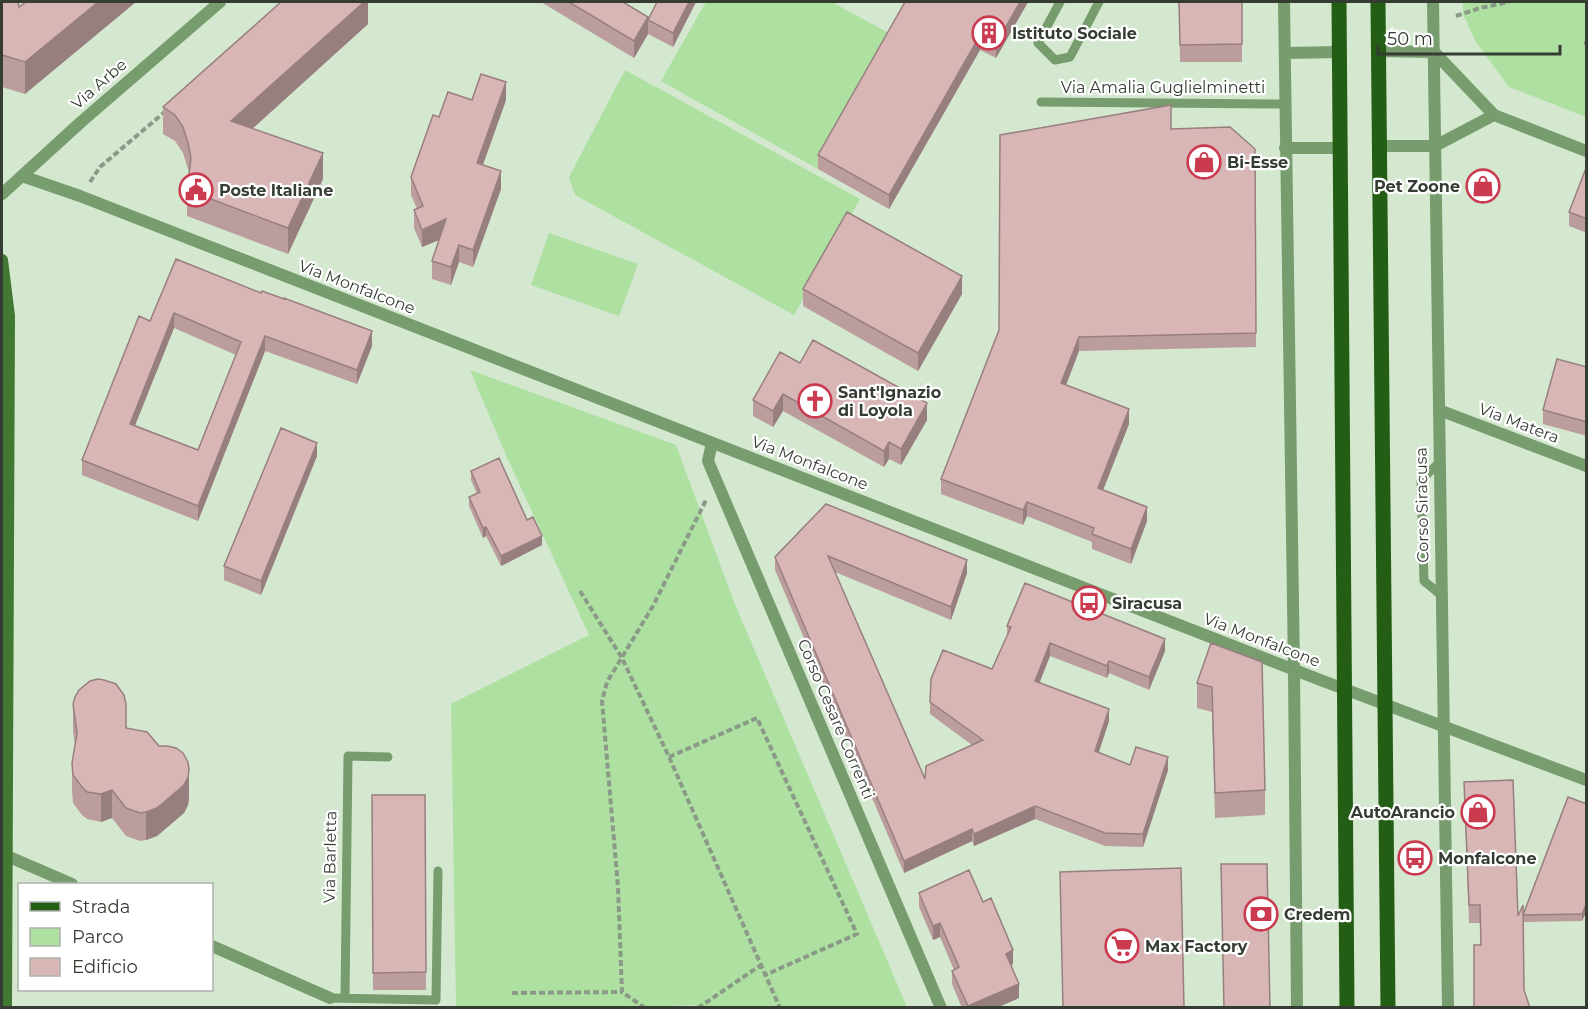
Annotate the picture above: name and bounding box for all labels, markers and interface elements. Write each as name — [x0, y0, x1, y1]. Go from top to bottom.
building icon: Istituto Sociale — [971, 15, 1007, 51]
scale bar — [1378, 18, 1560, 56]
place label: Istituto Sociale — [1012, 24, 1137, 43]
text: 50 m — [1387, 28, 1433, 50]
street label: Via Arbe — [67, 55, 131, 113]
street label: Via Amalia Guglielminetti — [1061, 78, 1265, 97]
shop icon: Bi-Esse — [1186, 144, 1222, 180]
place label: Bi-Esse — [1227, 153, 1288, 172]
shop icon: Pet Zoone — [1465, 168, 1501, 204]
public building icon: Poste Italiane — [178, 172, 214, 208]
place label: Pet Zoone — [1374, 177, 1460, 196]
place label: Poste Italiane — [219, 181, 333, 200]
street label: Via Monfalcone — [296, 256, 418, 318]
church icon: Sant'Ignazio di Loyola — [797, 383, 833, 419]
place label: Sant'Ignazio di Loyola — [838, 383, 941, 420]
street label: Via Matera — [1476, 399, 1562, 447]
street label: Via Monfalcone — [749, 432, 871, 494]
street label: Corso Siracusa — [1411, 447, 1433, 563]
bus stop icon: Siracusa — [1071, 585, 1107, 621]
place label: Siracusa — [1112, 594, 1182, 613]
street label: Via Monfalcone — [1201, 609, 1323, 671]
street label: Corso Cesare Correnti — [794, 636, 878, 802]
shop icon: AutoArancio — [1460, 794, 1496, 830]
place label: AutoArancio — [1350, 803, 1455, 822]
street label: Via Barletta — [320, 811, 340, 903]
bus stop icon: Monfalcone — [1397, 840, 1433, 876]
place label: Monfalcone — [1438, 849, 1537, 868]
legend — [18, 883, 213, 991]
text: Strada — [72, 896, 130, 918]
bank icon: Credem — [1243, 896, 1279, 932]
place label: Credem — [1284, 905, 1350, 924]
text: Parco — [72, 926, 124, 948]
supermarket icon: Max Factory — [1104, 928, 1140, 964]
place label: Max Factory — [1145, 937, 1248, 956]
text: Edificio — [72, 956, 138, 978]

